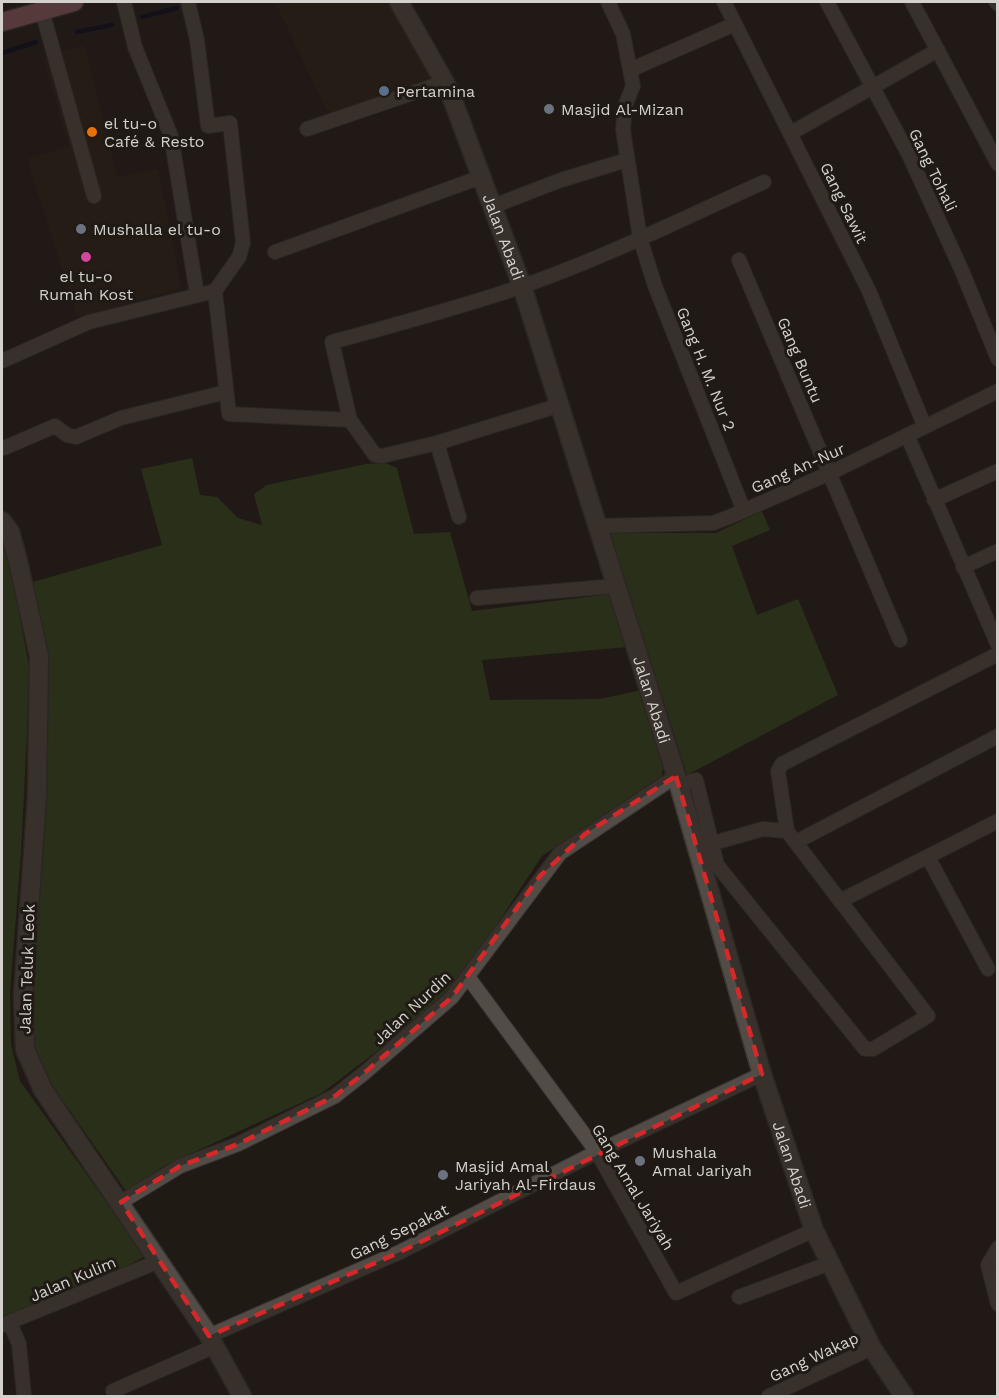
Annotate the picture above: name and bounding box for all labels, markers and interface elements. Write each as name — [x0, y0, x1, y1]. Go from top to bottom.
place label: Pertamina — [396, 82, 475, 101]
marker: Pertamina — [377, 84, 391, 98]
place label: Masjid Al-Mizan — [561, 100, 684, 119]
marker: Masjid Al-Mizan — [542, 102, 556, 116]
place label: el tu-o Café & Resto — [104, 114, 204, 151]
marker: el tu-o Café & Resto — [85, 125, 99, 139]
street label: Gang Tohali — [905, 126, 961, 214]
street label: Gang Sawit — [816, 159, 872, 247]
street label: Jalan Abadi — [479, 191, 528, 283]
place label: Mushalla el tu-o — [93, 220, 221, 239]
marker: Mushalla el tu-o — [74, 222, 88, 236]
marker: el tu-o Rumah Kost — [79, 250, 93, 264]
place label: el tu-o Rumah Kost — [39, 267, 134, 304]
street label: Gang H. M. Nur 2 — [673, 304, 739, 434]
street label: Gang Buntu — [773, 314, 827, 406]
street label: Gang An-Nur — [748, 439, 848, 497]
street label: Jalan Abadi — [629, 654, 675, 746]
street label: Jalan Teluk Leok — [15, 904, 39, 1034]
street label: Jalan Nurdin — [369, 967, 455, 1049]
street label: Jalan Abadi — [769, 1119, 816, 1211]
street label: Gang Amal Jariyah — [588, 1120, 678, 1254]
place label: Mushala Amal Jariyah — [652, 1143, 752, 1180]
marker: Mushala Amal Jariyah — [633, 1154, 647, 1168]
place label: Masjid Amal Jariyah Al-Firdaus — [455, 1157, 596, 1194]
marker: Masjid Amal Jariyah Al-Firdaus — [436, 1168, 450, 1182]
street label: Gang Sepakat — [347, 1200, 452, 1264]
street label: Jalan Kulim — [27, 1252, 119, 1306]
street label: Gang Wakap — [767, 1328, 861, 1386]

